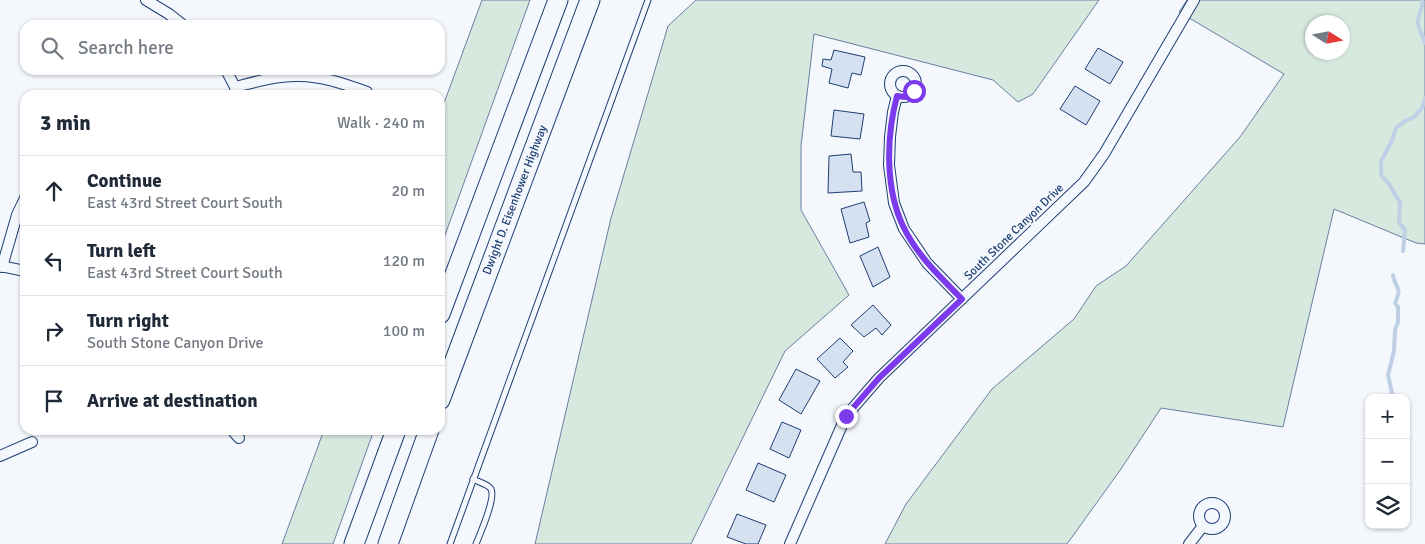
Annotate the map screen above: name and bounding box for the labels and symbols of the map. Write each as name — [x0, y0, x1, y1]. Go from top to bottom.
north arrow — [1305, 15, 1350, 60]
route start — [903, 80, 926, 103]
street label: Dwight D. Eisenhower Highway — [480, 123, 551, 277]
street label: South Stone Canyon Drive — [961, 181, 1067, 283]
route end — [835, 405, 858, 428]

